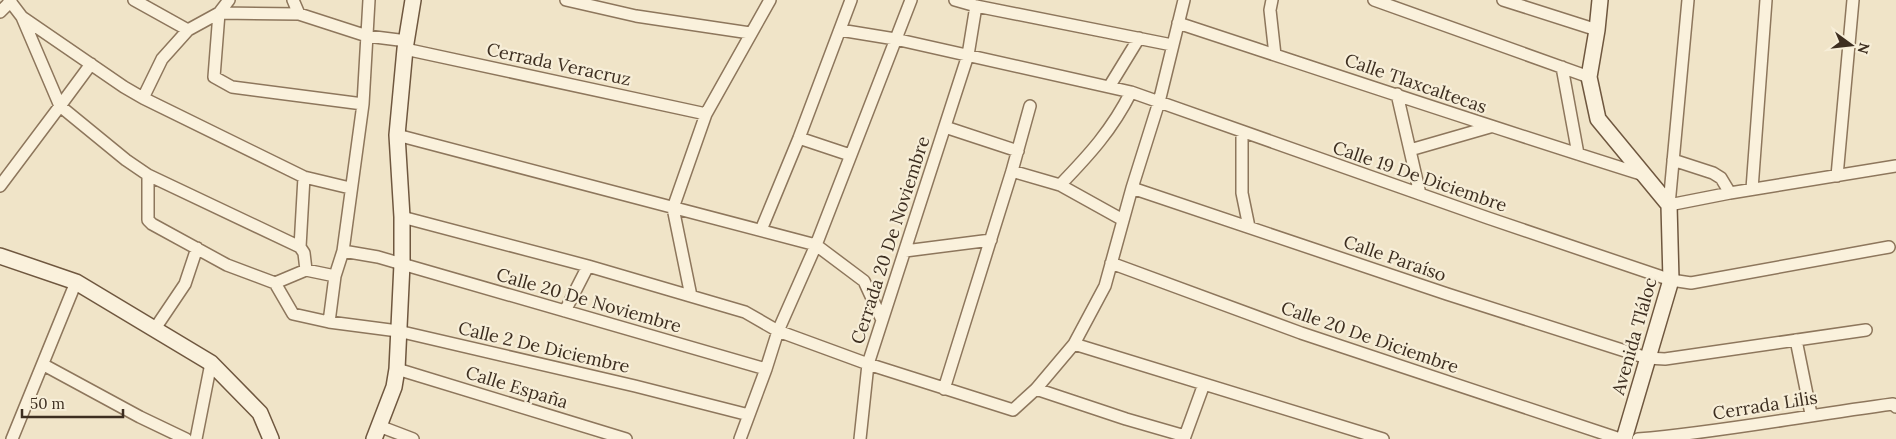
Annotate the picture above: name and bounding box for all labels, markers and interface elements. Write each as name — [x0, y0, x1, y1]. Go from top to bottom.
north arrow — [1826, 20, 1876, 70]
street label: Cerrada Veracruz — [485, 37, 633, 91]
text: N — [1853, 41, 1874, 56]
street label: Calle Tlaxcaltecas — [1342, 48, 1490, 118]
street label: Cerrada 20 De Noviembre — [845, 133, 935, 347]
street label: Calle 19 De Diciembre — [1330, 135, 1510, 217]
street label: Calle Paraíso — [1341, 230, 1449, 286]
street label: Calle 20 De Noviembre — [494, 263, 684, 338]
street label: Avenida Tláloc — [1606, 275, 1662, 398]
street label: Calle 20 De Diciembre — [1278, 296, 1462, 378]
street label: Calle 2 De Diciembre — [456, 316, 632, 378]
street label: Calle España — [463, 361, 571, 413]
street label: Cerrada Lilis — [1711, 385, 1819, 425]
scale bar — [22, 386, 124, 418]
text: 50 m — [30, 394, 65, 413]

